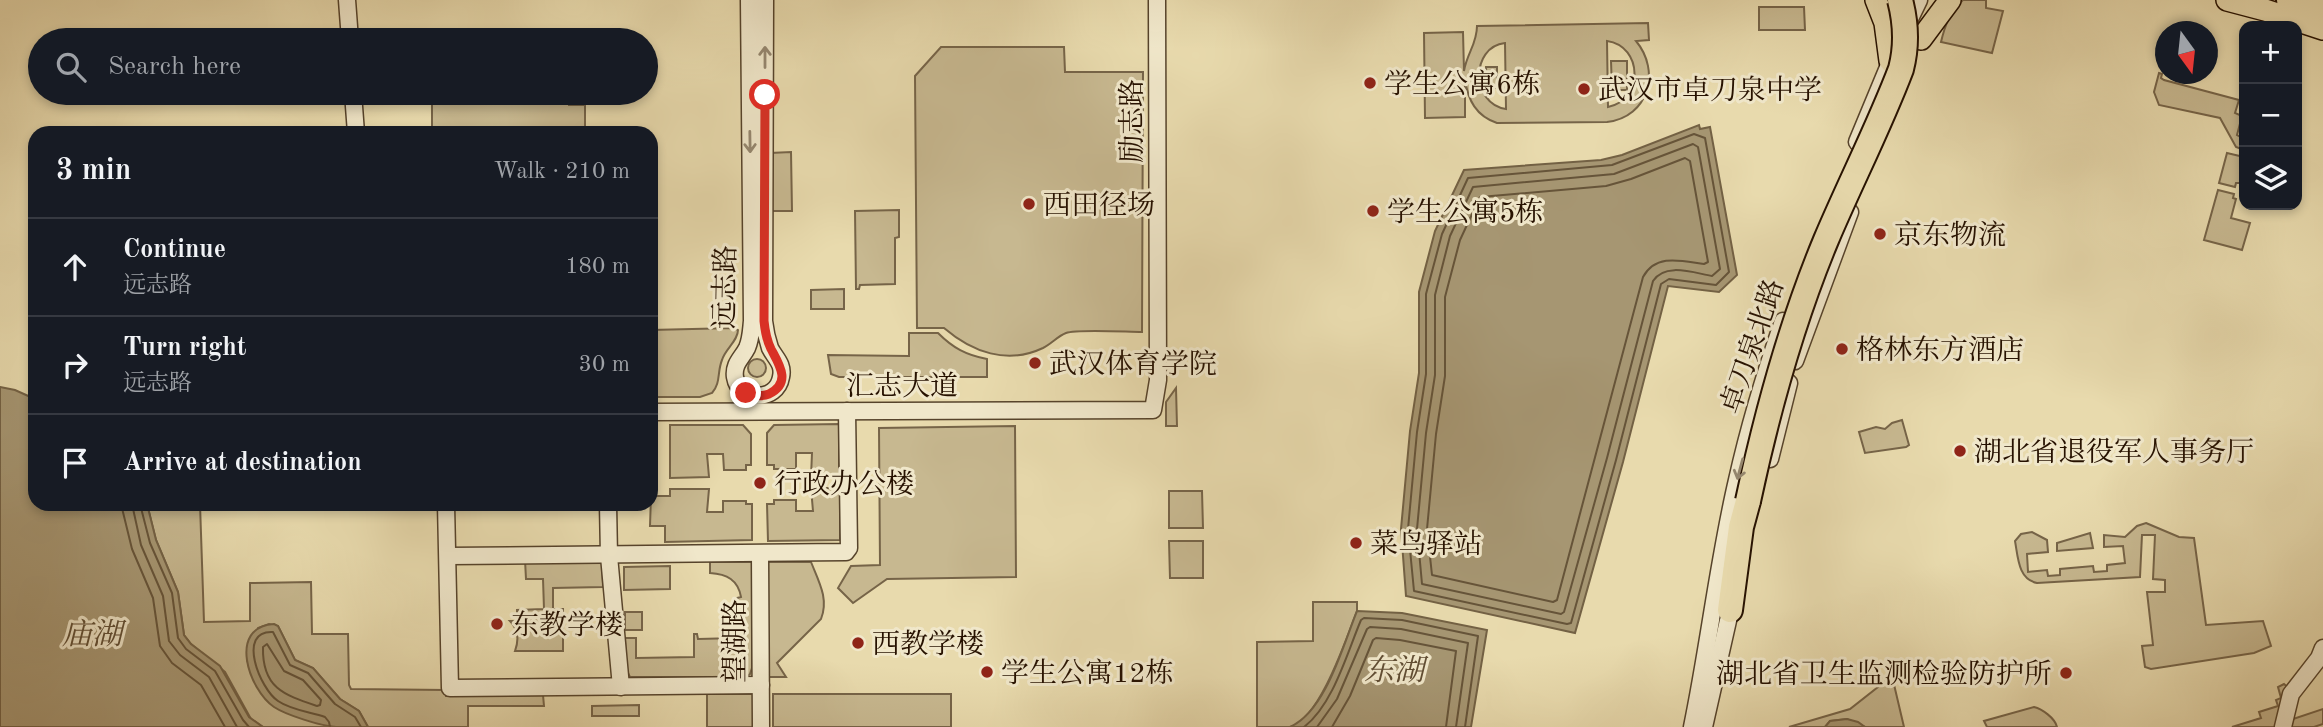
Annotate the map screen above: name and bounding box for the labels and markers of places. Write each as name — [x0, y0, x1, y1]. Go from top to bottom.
place label: 学生公寓6栋 — [1384, 69, 1540, 100]
marker: 学生公寓6栋 — [1362, 75, 1378, 91]
place label: 武汉市卓刀泉中学 — [1598, 75, 1822, 106]
marker: 武汉市卓刀泉中学 — [1576, 81, 1592, 97]
place label: 西田径场 — [1043, 190, 1155, 221]
marker: 西田径场 — [1021, 196, 1037, 212]
place label: 学生公寓5栋 — [1387, 197, 1543, 228]
marker: 学生公寓5栋 — [1365, 203, 1381, 219]
place label: 京东物流 — [1894, 220, 2006, 251]
marker: 京东物流 — [1872, 226, 1888, 242]
place label: 格林东方酒店 — [1856, 335, 2024, 366]
marker: 格林东方酒店 — [1834, 341, 1850, 357]
place label: 武汉体育学院 — [1049, 349, 1217, 380]
marker: 武汉体育学院 — [1027, 355, 1043, 371]
place label: 湖北省退役军人事务厅 — [1974, 437, 2254, 468]
marker: 湖北省退役军人事务厅 — [1952, 443, 1968, 459]
place label: 行政办公楼 — [774, 469, 914, 500]
marker: 行政办公楼 — [752, 475, 768, 491]
place label: 菜鸟驿站 — [1370, 529, 1482, 560]
marker: 菜鸟驿站 — [1348, 535, 1364, 551]
place label: 东教学楼 — [511, 610, 623, 641]
marker: 东教学楼 — [489, 616, 505, 632]
place label: 西教学楼 — [872, 629, 984, 660]
marker: 西教学楼 — [850, 635, 866, 651]
place label: 学生公寓12栋 — [1001, 658, 1173, 689]
place label: 湖北省卫生监测检验防护所 — [1716, 659, 2052, 690]
marker: 学生公寓12栋 — [979, 664, 995, 680]
marker: 湖北省卫生监测检验防护所 — [2058, 665, 2074, 681]

